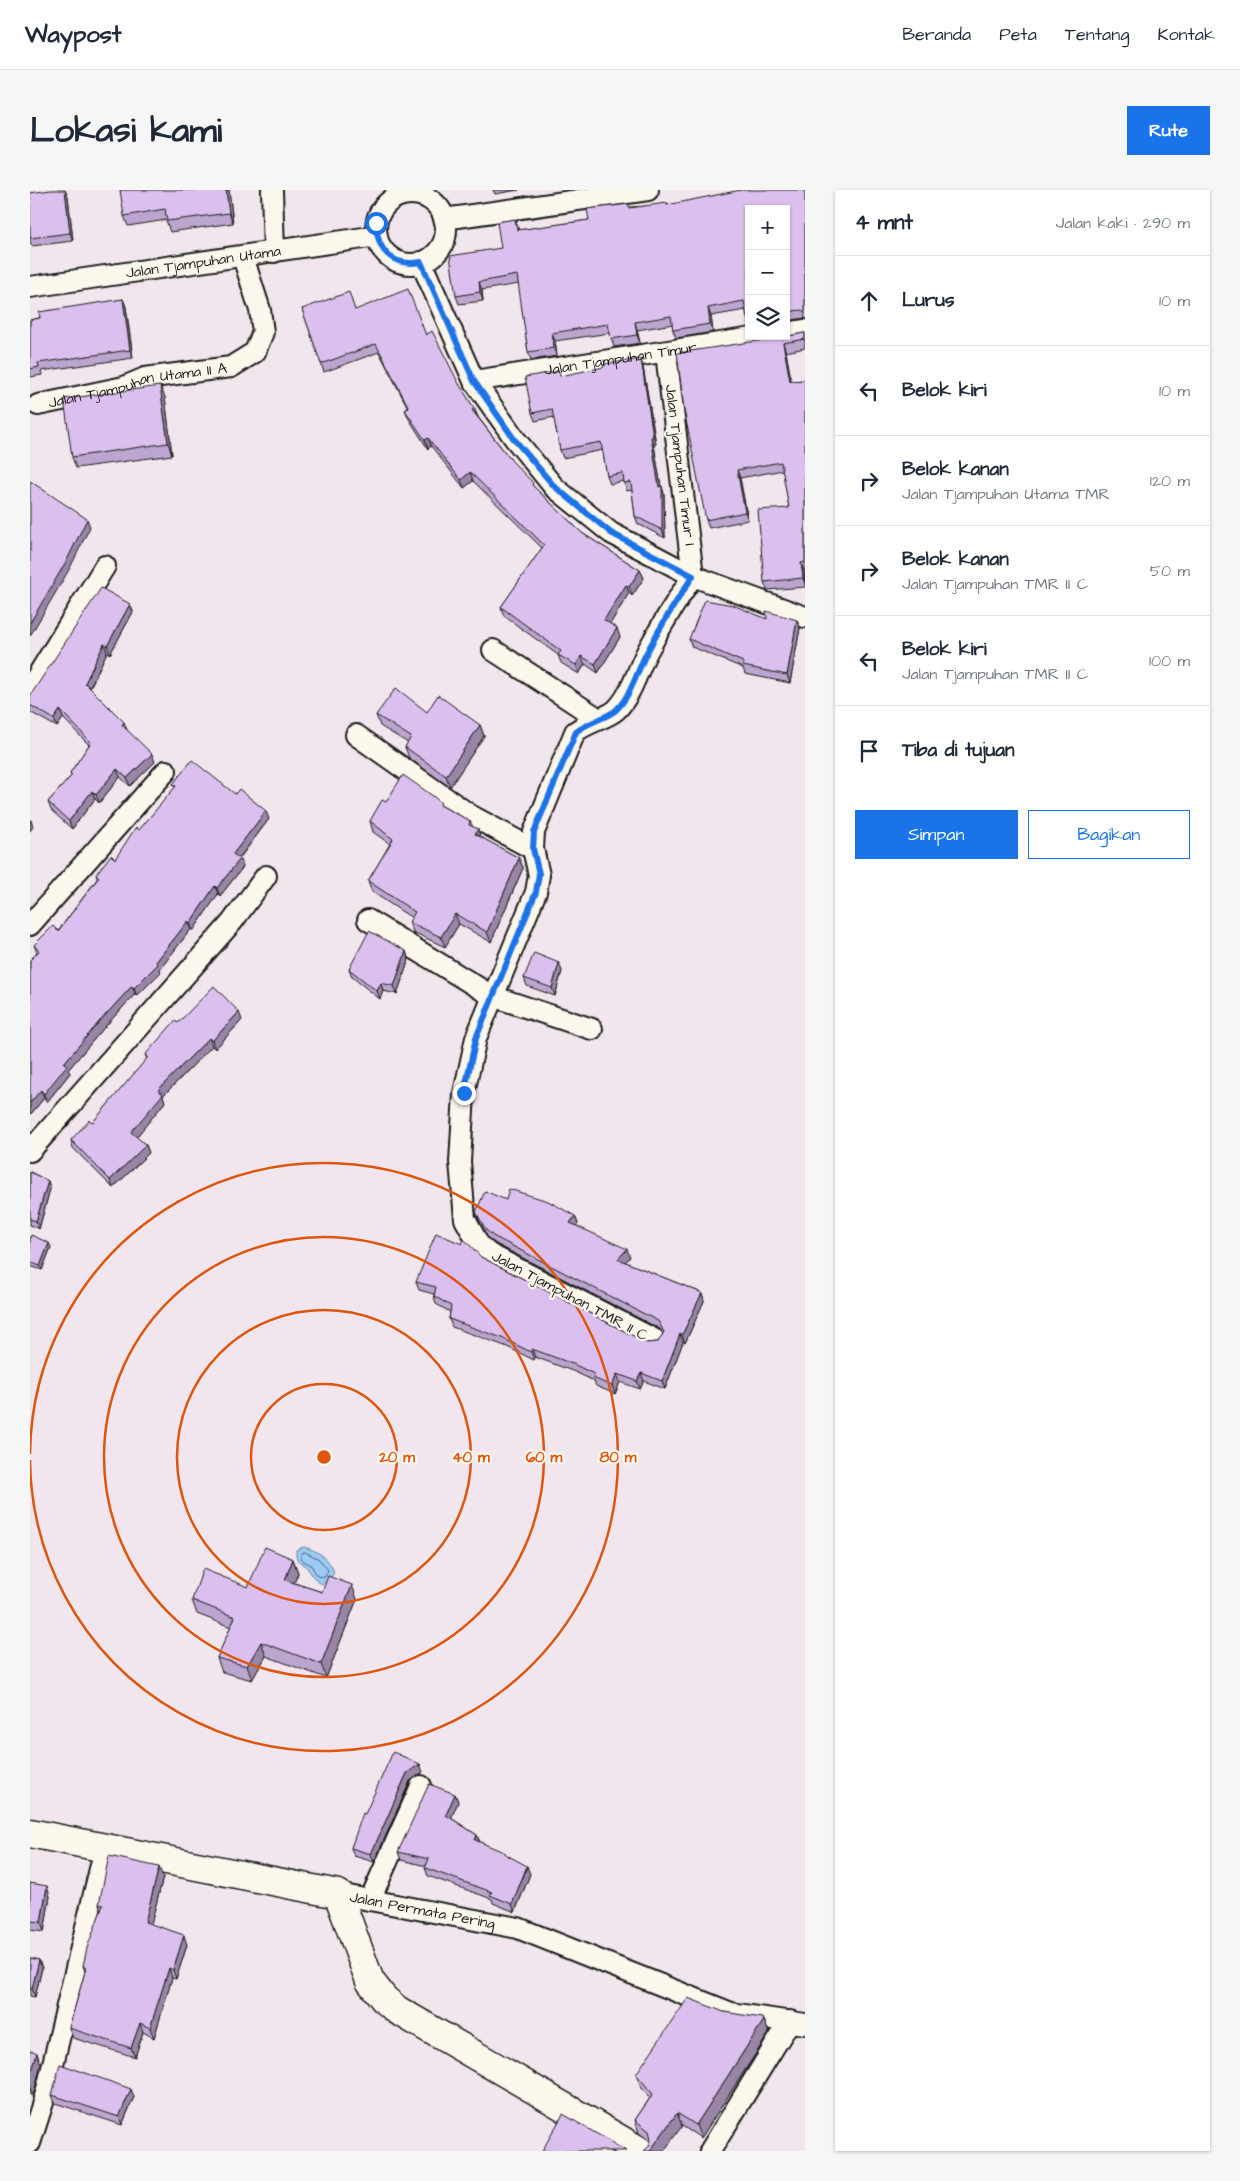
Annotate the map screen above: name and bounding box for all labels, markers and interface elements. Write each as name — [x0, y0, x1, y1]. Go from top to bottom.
text: Waypost — [25, 18, 122, 52]
text: Beranda — [902, 22, 971, 47]
text: Peta — [999, 22, 1037, 47]
text: Tentang — [1065, 22, 1129, 47]
text: Kontak — [1157, 22, 1215, 47]
text: Lokasi kami — [30, 106, 222, 155]
button: Rute — [1127, 106, 1210, 155]
map controls — [745, 205, 790, 340]
button: + — [745, 205, 790, 250]
text: 4 mnt — [855, 208, 913, 237]
route start — [365, 212, 388, 235]
text: Jalan kaki · 290 m — [1056, 212, 1190, 234]
street label: Jalan Tjampuhan Utama — [124, 240, 282, 283]
button: − — [745, 250, 790, 295]
icon: ahead — [855, 287, 883, 315]
text: Lurus — [902, 287, 954, 314]
text: 10 m — [1159, 290, 1190, 312]
button: layers — [745, 295, 790, 340]
street label: Jalan Tjampuhan Timur — [542, 336, 698, 381]
street label: Jalan Tjampuhan Utama II A — [46, 357, 229, 413]
icon: left — [855, 377, 883, 405]
text: Belok kiri — [902, 377, 987, 404]
text: 10 m — [1159, 380, 1190, 402]
street label: Jalan Tjampuhan Timur I — [660, 383, 700, 547]
text: Belok kanan — [902, 456, 1009, 483]
icon: right — [855, 467, 883, 495]
text: 120 m — [1150, 470, 1190, 492]
text: Jalan Tjampuhan Utama TMR — [902, 483, 1110, 505]
text: Belok kanan — [902, 546, 1009, 573]
icon: right — [855, 557, 883, 585]
text: 50 m — [1150, 560, 1190, 582]
text: Jalan Tjampuhan TMR II C — [902, 573, 1088, 595]
text: Belok kiri — [902, 636, 987, 663]
icon: left — [855, 647, 883, 675]
text: 100 m — [1149, 650, 1190, 672]
text: Jalan Tjampuhan TMR II C — [902, 663, 1088, 685]
icon: arrive — [855, 737, 883, 765]
text: Tiba di tujuan — [902, 737, 1014, 764]
button: Simpan — [855, 810, 1018, 859]
button: Bagikan — [1028, 810, 1190, 859]
route end — [453, 1082, 476, 1105]
street label: Jalan Tjampuhan TMR II C — [488, 1246, 652, 1346]
text: 20 m — [378, 1447, 415, 1468]
text: 40 m — [452, 1447, 490, 1468]
text: 60 m — [526, 1447, 563, 1468]
text: 80 m — [600, 1447, 637, 1468]
centre of rings — [315, 1448, 333, 1466]
street label: Jalan Permata Pering — [348, 1886, 497, 1935]

